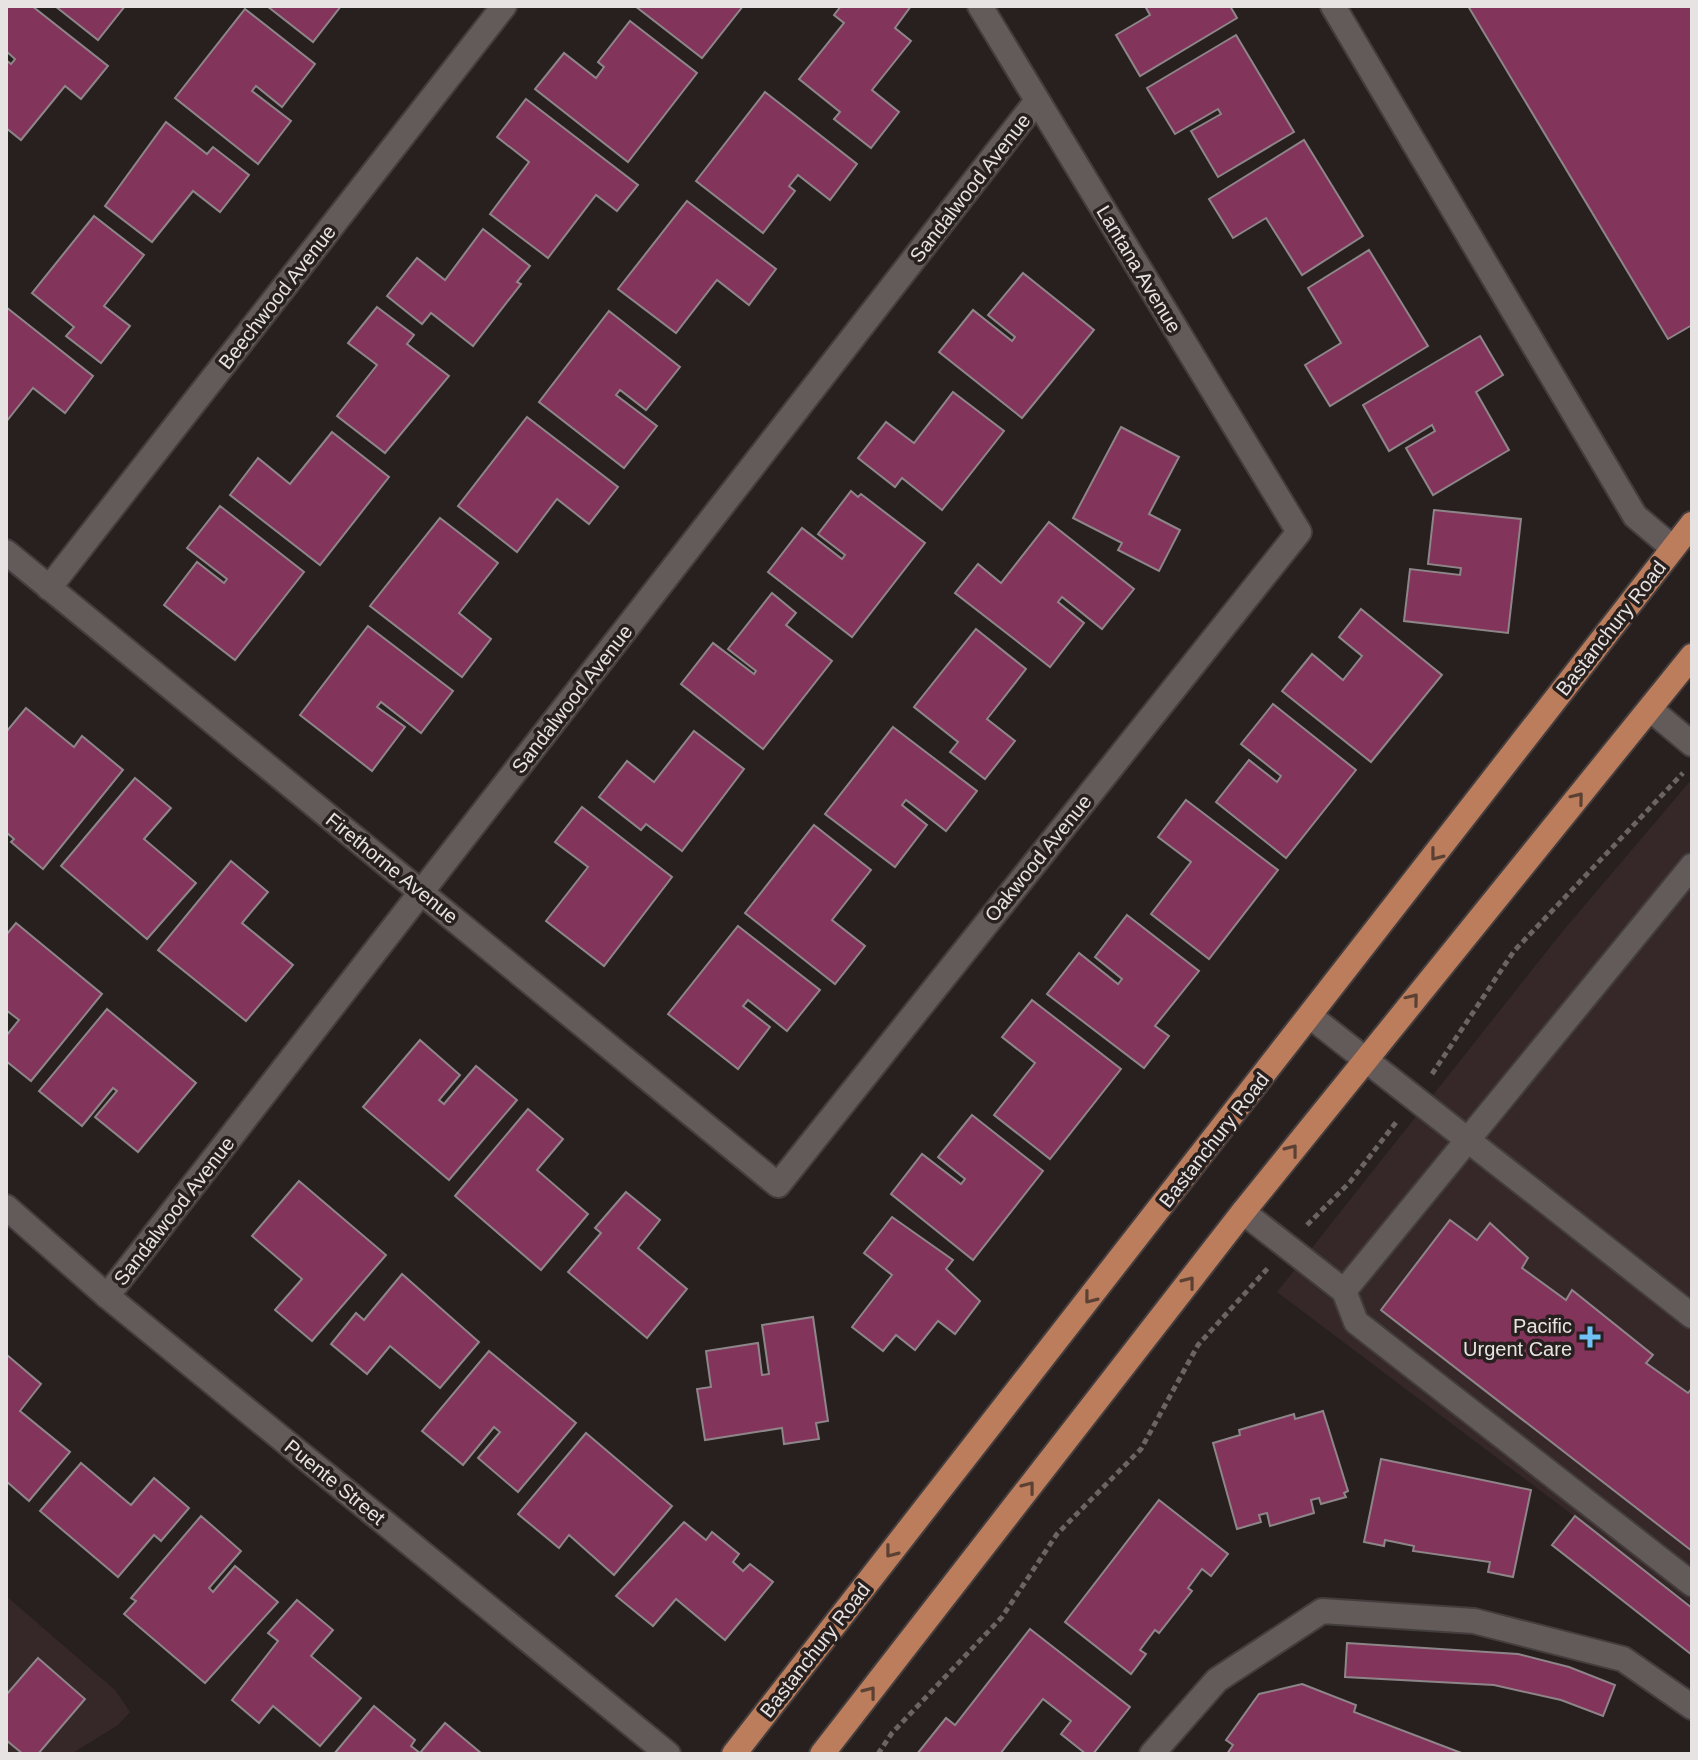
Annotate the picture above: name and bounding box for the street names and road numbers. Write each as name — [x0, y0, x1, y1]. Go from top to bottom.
street label: Sandalwood Avenue — [905, 110, 1035, 266]
street label: Lantana Avenue — [1092, 202, 1186, 336]
street label: Beechwood Avenue — [214, 221, 340, 373]
street label: Bastanchury Road — [1552, 556, 1670, 700]
street label: Sandalwood Avenue — [507, 621, 637, 777]
street label: Oakwood Avenue — [980, 790, 1096, 926]
street label: Firethorne Avenue — [322, 808, 462, 928]
street label: Bastanchury Road — [1155, 1068, 1273, 1212]
street label: Sandalwood Avenue — [109, 1133, 239, 1289]
street label: Puente Street — [281, 1435, 390, 1529]
street label: Bastanchury Road — [756, 1578, 874, 1722]

